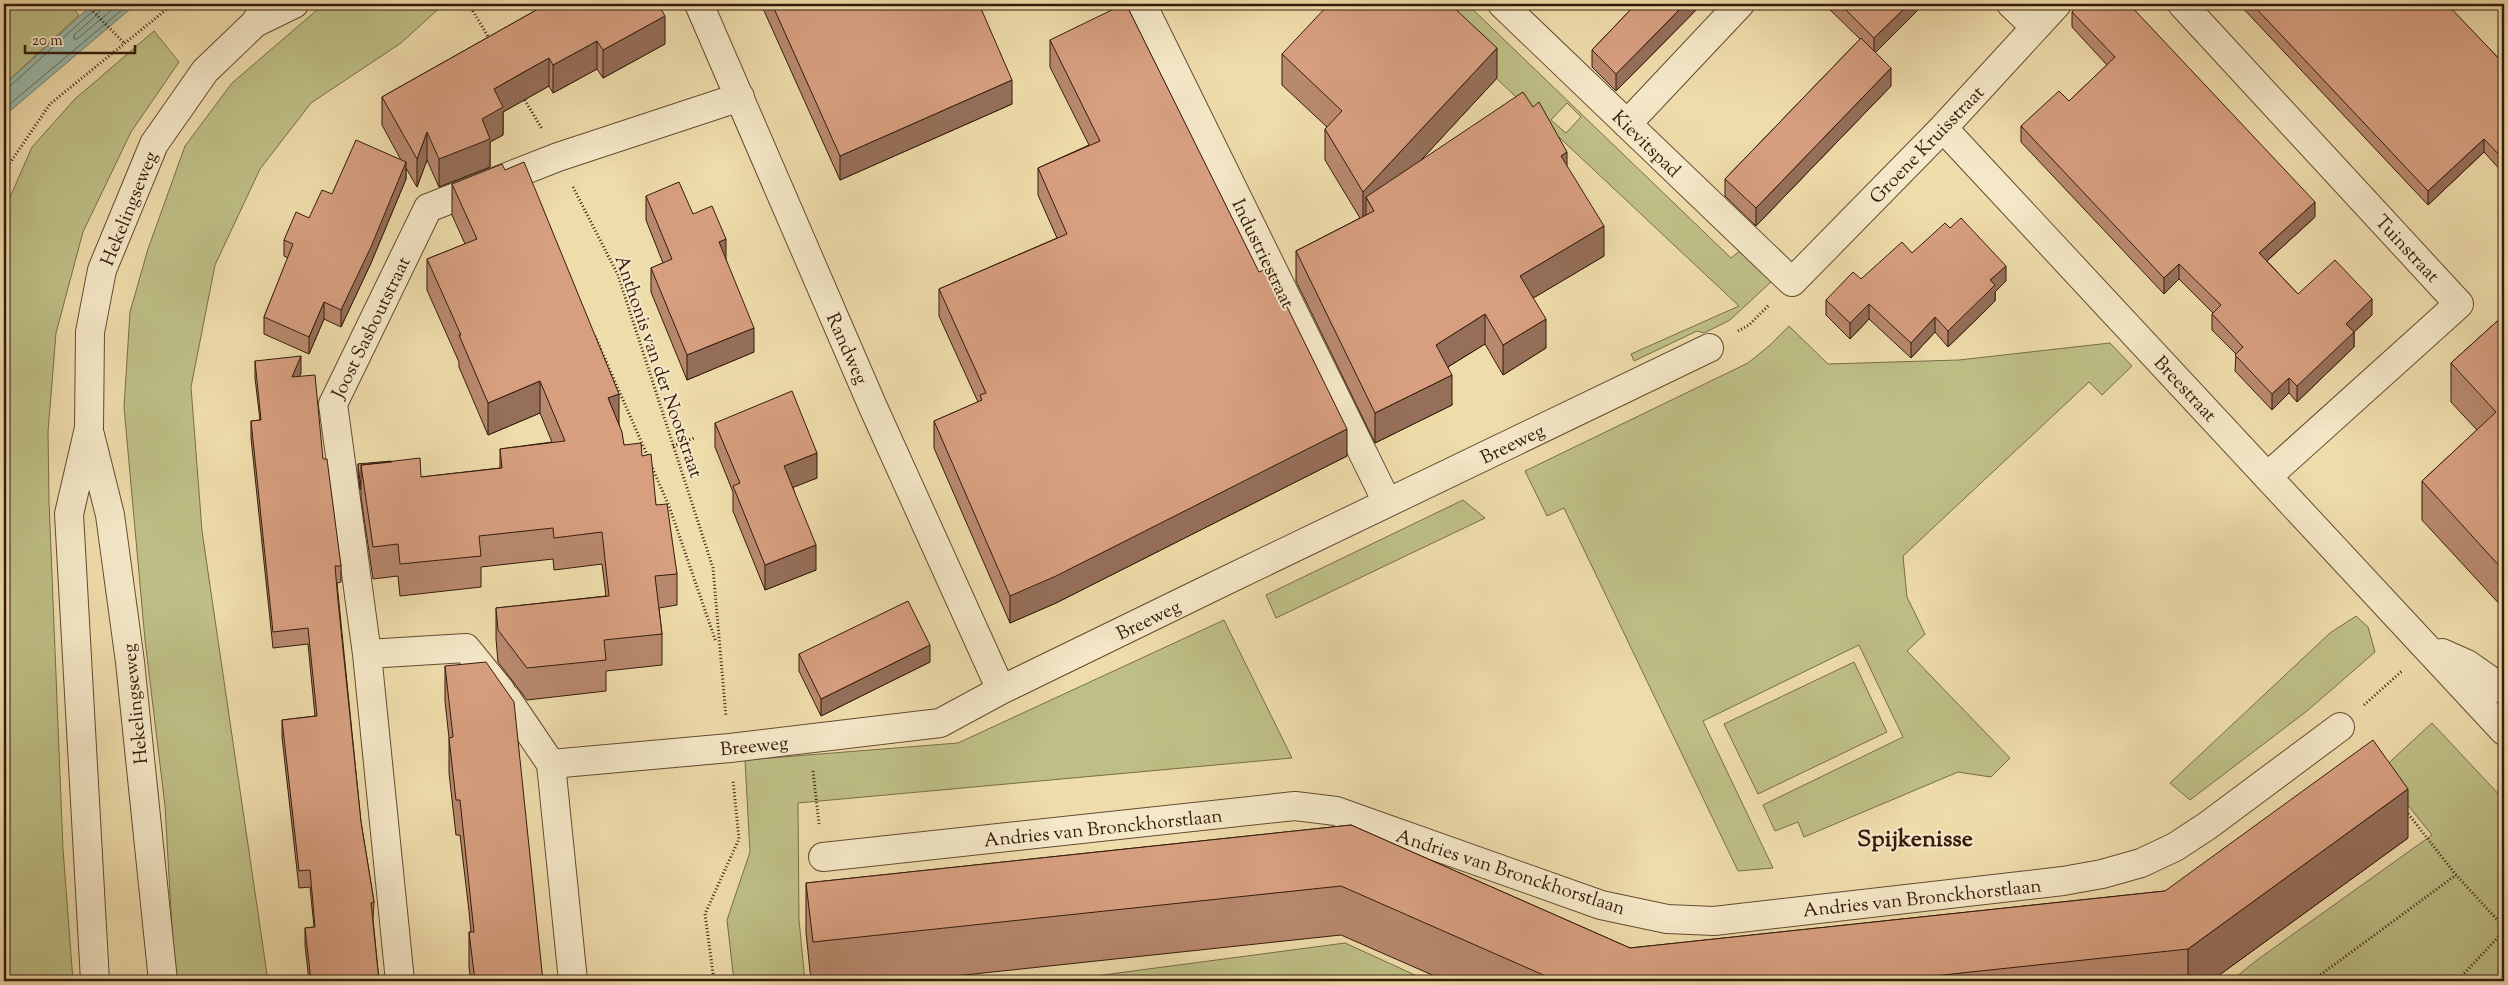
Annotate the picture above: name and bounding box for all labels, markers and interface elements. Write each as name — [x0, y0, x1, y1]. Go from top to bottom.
scale bar — [25, 22, 135, 54]
text: 20 m — [32, 31, 63, 52]
street label: Groene Kruisstraat — [1864, 80, 1992, 211]
street label: Kievitspad — [1605, 105, 1686, 185]
street label: Hekelingseweg — [95, 148, 166, 270]
street label: Industriestraat — [1224, 195, 1300, 314]
street label: Tuinstraat — [2368, 210, 2445, 290]
street label: Joost Sasboutstraat — [326, 252, 419, 404]
street label: Anthonis van der Nootstraat — [607, 252, 709, 482]
street label: Randweg — [818, 309, 873, 389]
street label: Breestraat — [2146, 351, 2222, 429]
street label: Breeweg — [1476, 418, 1550, 472]
street label: Breeweg — [1112, 594, 1186, 648]
street label: Hekelingseweg — [117, 642, 156, 766]
street label: Breeweg — [719, 730, 790, 764]
street label: Andries van Bronckhorstlaan — [983, 804, 1224, 855]
district label: Spijkenisse — [1857, 823, 1973, 857]
street label: Andries van Bronckhorstlaan — [1392, 824, 1628, 923]
street label: Andries van Bronckhorstlaan — [1802, 874, 2043, 925]

